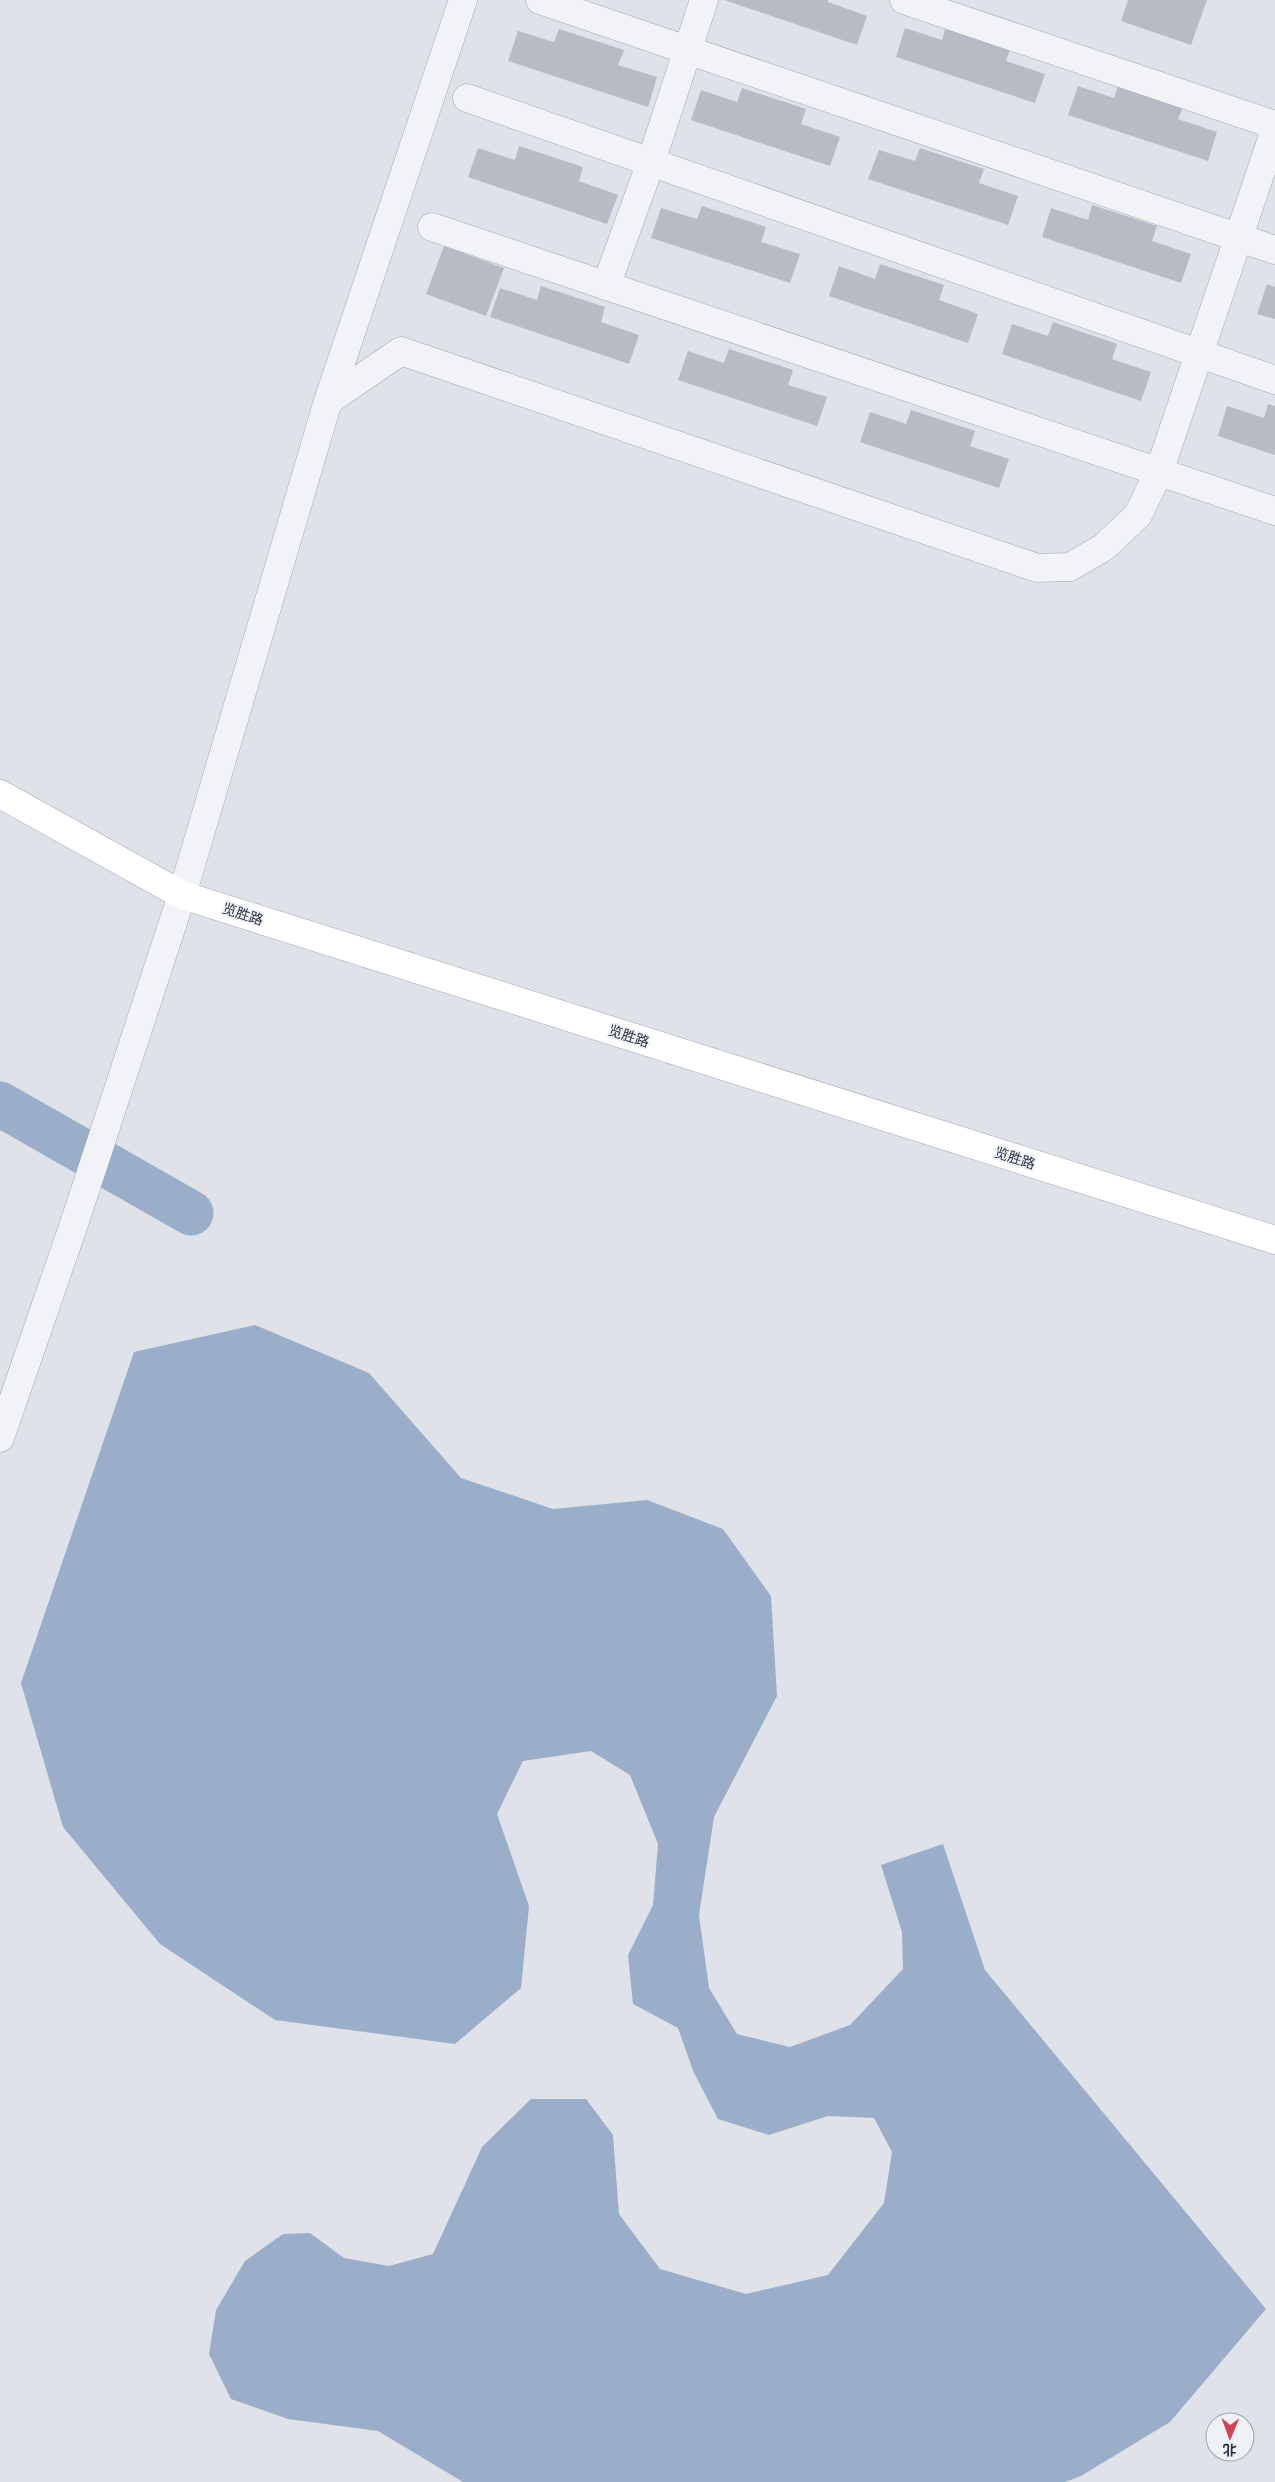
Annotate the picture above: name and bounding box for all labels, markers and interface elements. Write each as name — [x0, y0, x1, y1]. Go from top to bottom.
street label: 览胜路 — [220, 898, 266, 930]
street label: 览胜路 — [606, 1020, 652, 1052]
street label: 览胜路 — [992, 1142, 1038, 1174]
north arrow — [1205, 2412, 1255, 2462]
text: 北 — [1223, 2440, 1237, 2460]

